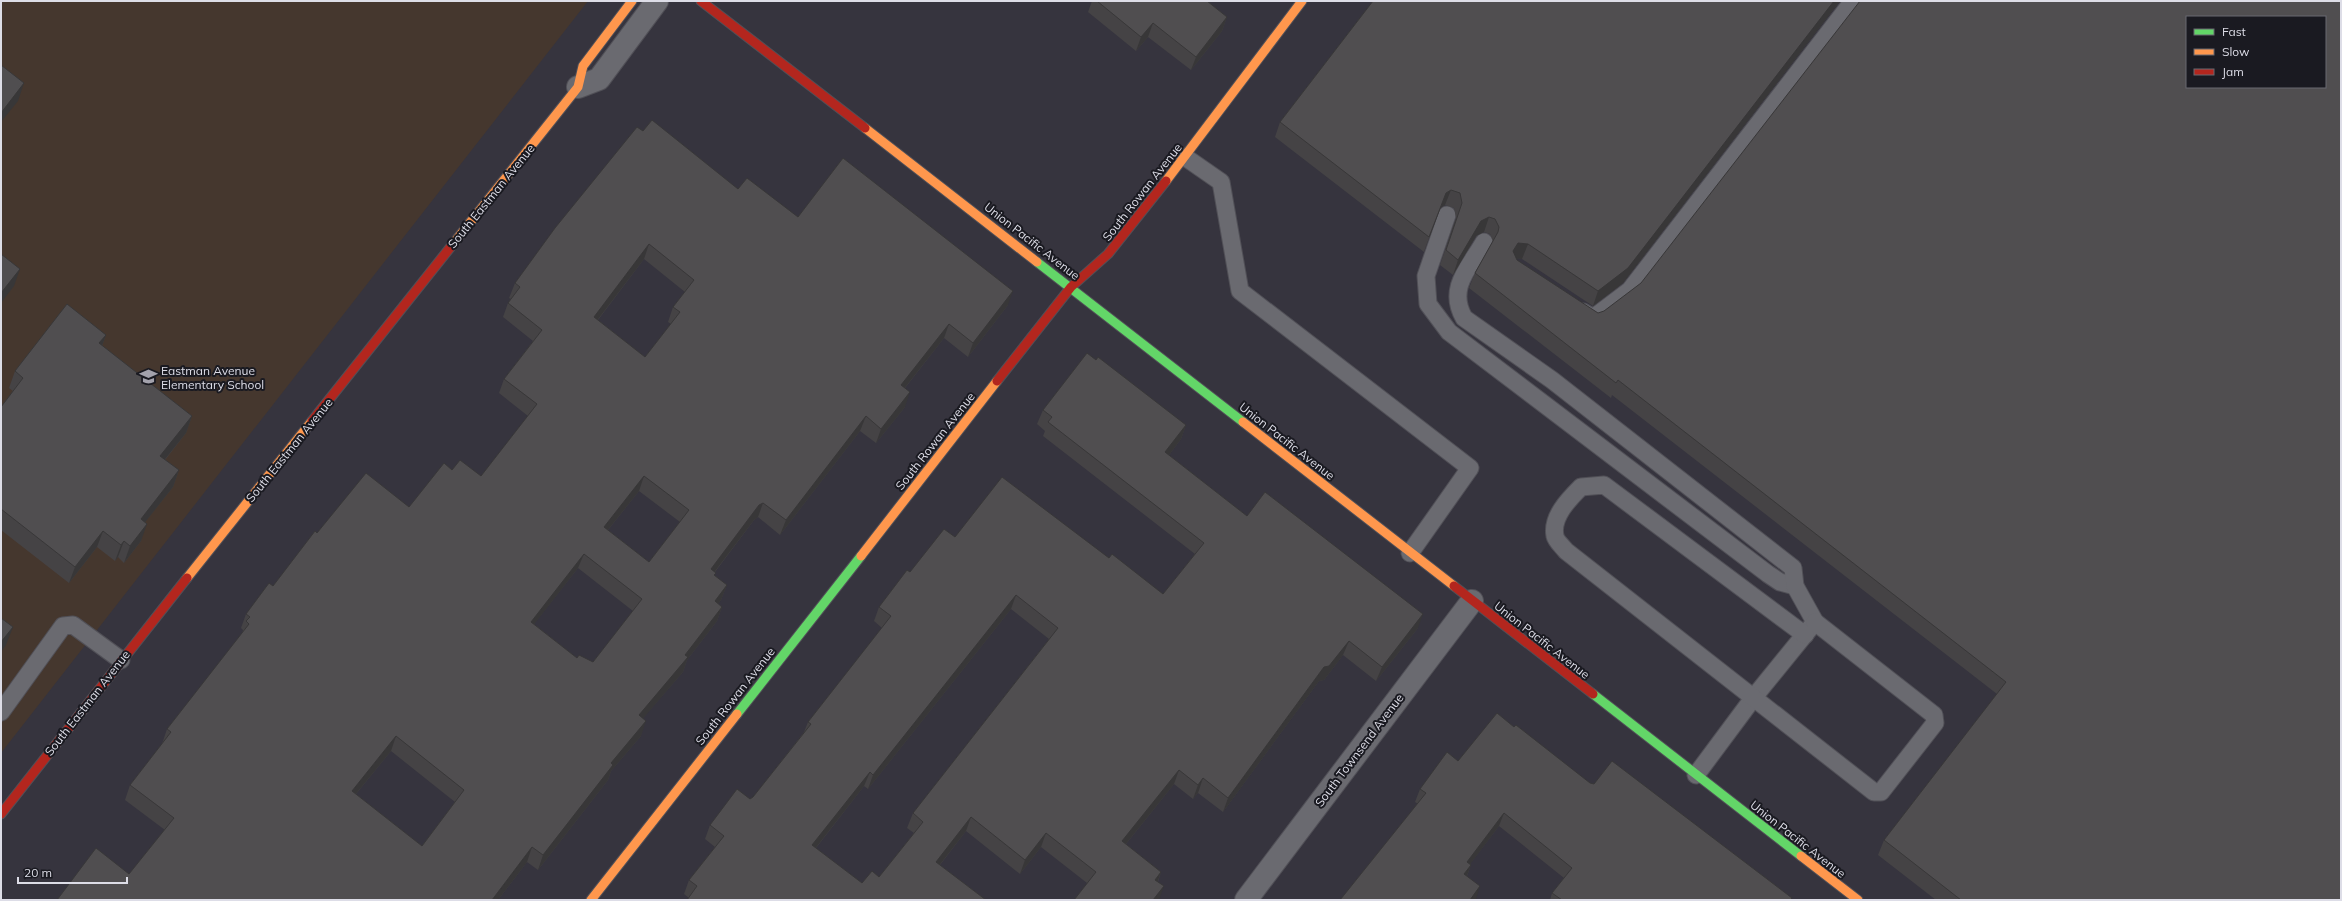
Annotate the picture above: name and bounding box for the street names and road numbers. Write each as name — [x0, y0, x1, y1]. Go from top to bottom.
street label: South Rowan Avenue — [1099, 140, 1185, 244]
street label: South Eastman Avenue — [444, 141, 538, 251]
street label: Union Pacific Avenue — [981, 199, 1083, 283]
street label: South Rowan Avenue — [892, 389, 978, 493]
street label: South Eastman Avenue — [242, 395, 336, 505]
street label: Union Pacific Avenue — [1236, 399, 1338, 483]
street label: Union Pacific Avenue — [1491, 598, 1593, 682]
street label: South Rowan Avenue — [692, 644, 778, 748]
street label: South Eastman Avenue — [41, 647, 133, 759]
street label: South Townsend Avenue — [1312, 690, 1406, 810]
street label: Union Pacific Avenue — [1747, 797, 1849, 881]

